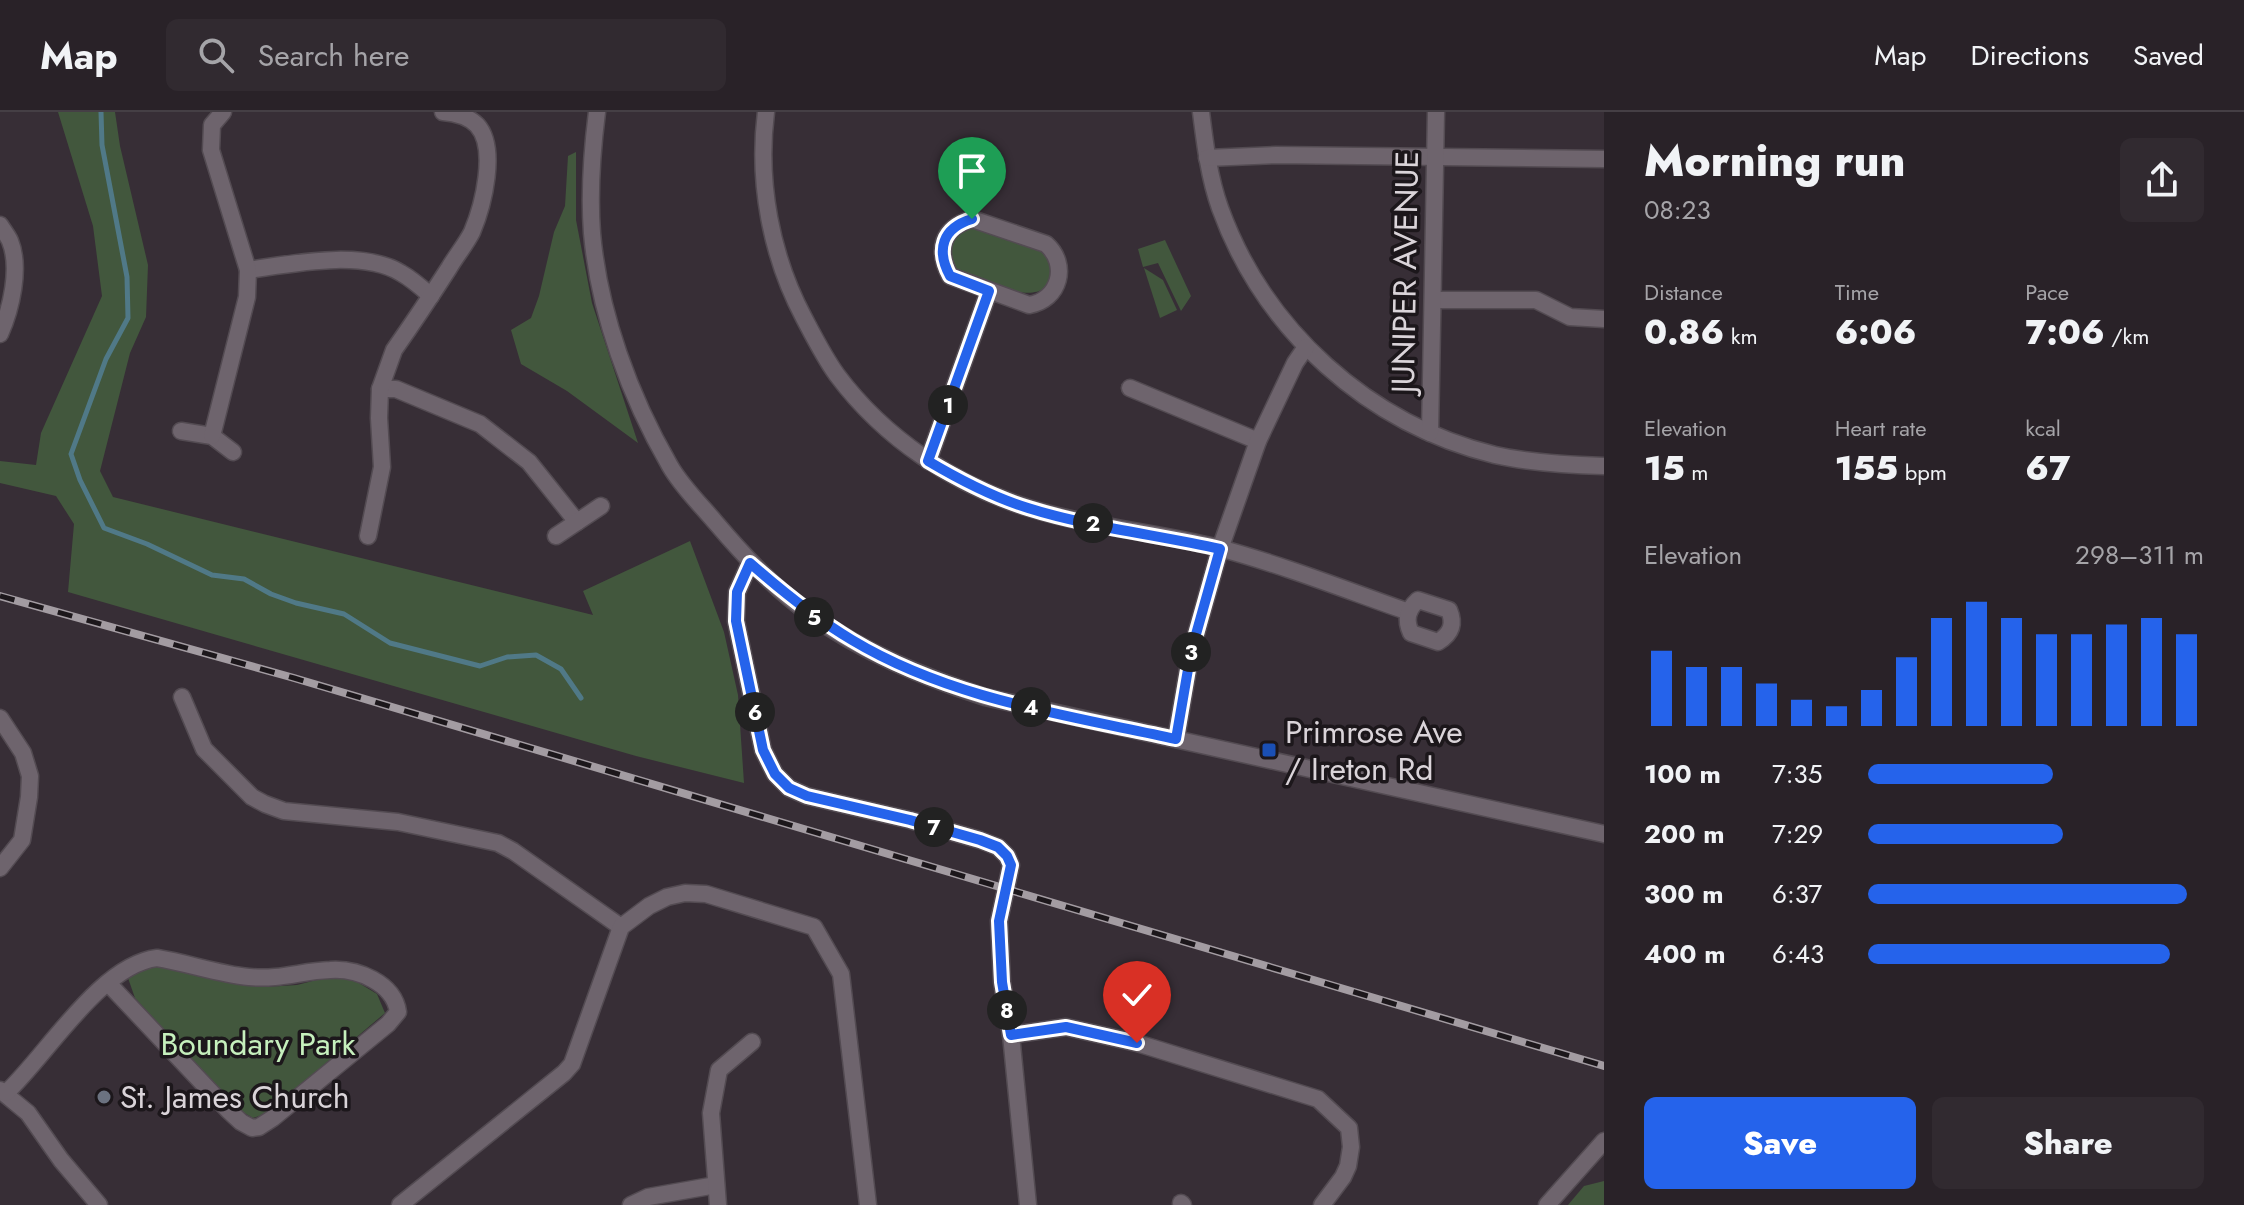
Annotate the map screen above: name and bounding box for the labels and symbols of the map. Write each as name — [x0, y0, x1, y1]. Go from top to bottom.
pin — [938, 137, 1006, 219]
street label: JUNIPER AVENUE — [1380, 151, 1430, 397]
pin: 1 — [928, 385, 968, 425]
pin: 2 — [1073, 503, 1113, 543]
pin: 5 — [794, 597, 834, 637]
pin: 3 — [1171, 632, 1211, 672]
pin: 4 — [1011, 687, 1051, 727]
pin: 6 — [735, 692, 775, 732]
place label: Primrose Ave / Ireton Rd — [1285, 709, 1463, 792]
marker: Primrose Ave / Ireton Rd — [1260, 741, 1278, 759]
pin: 7 — [914, 807, 954, 847]
pin — [1103, 961, 1171, 1043]
pin: 8 — [987, 990, 1027, 1030]
park label: Boundary Park — [160, 1021, 357, 1067]
place label: St. James Church — [120, 1074, 350, 1120]
marker: St. James Church — [95, 1088, 113, 1106]

